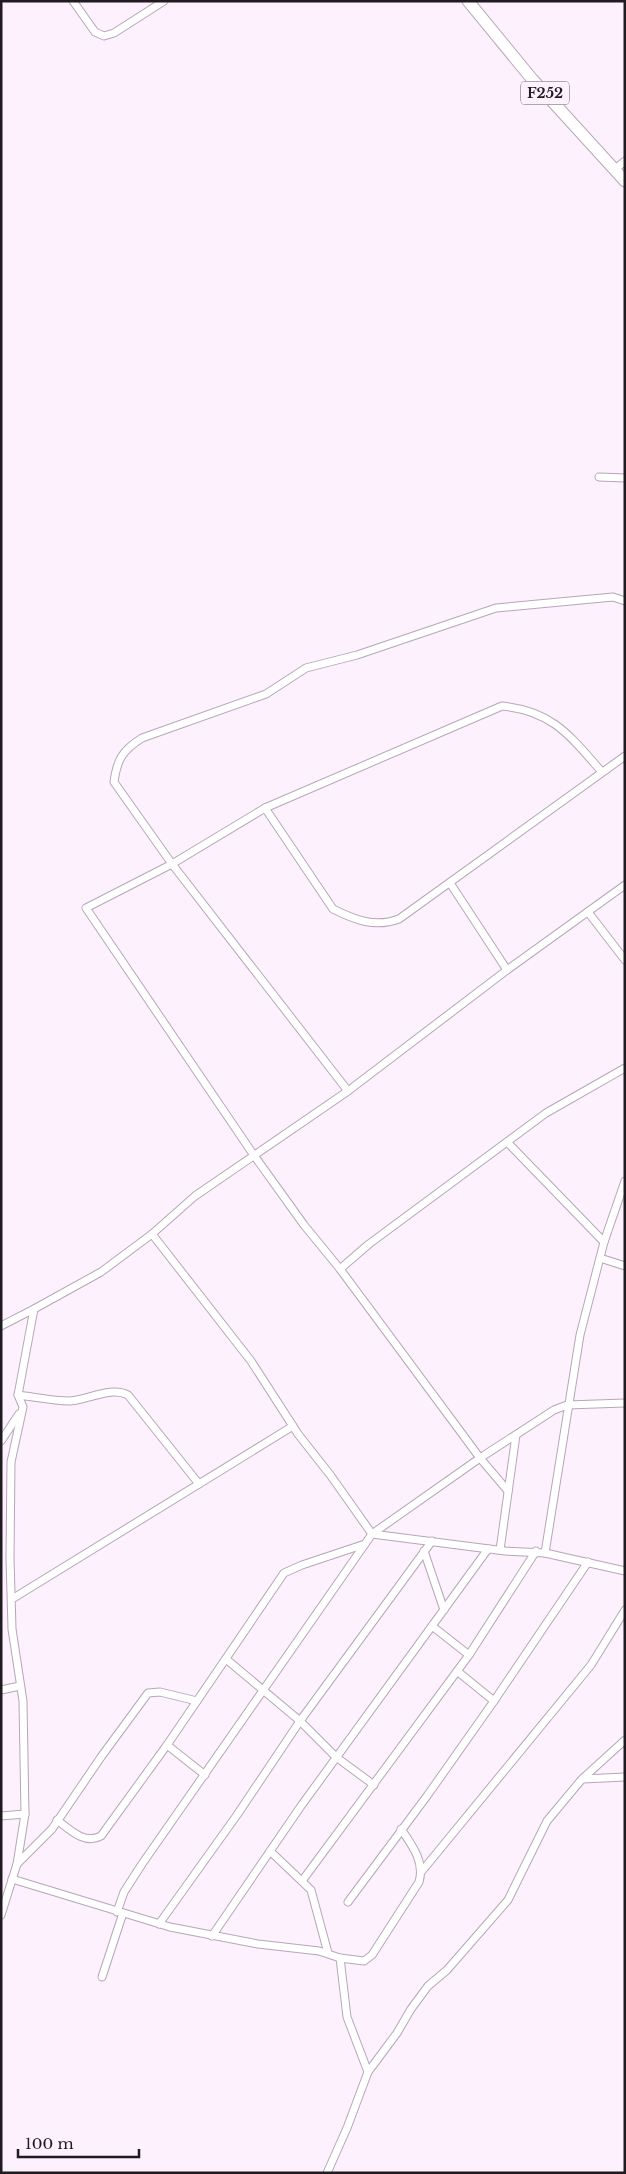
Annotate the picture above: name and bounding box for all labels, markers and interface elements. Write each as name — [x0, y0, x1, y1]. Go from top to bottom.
road number: F252 — [521, 82, 569, 105]
scale bar — [18, 2126, 139, 2158]
text: 100 m — [25, 2134, 74, 2153]

